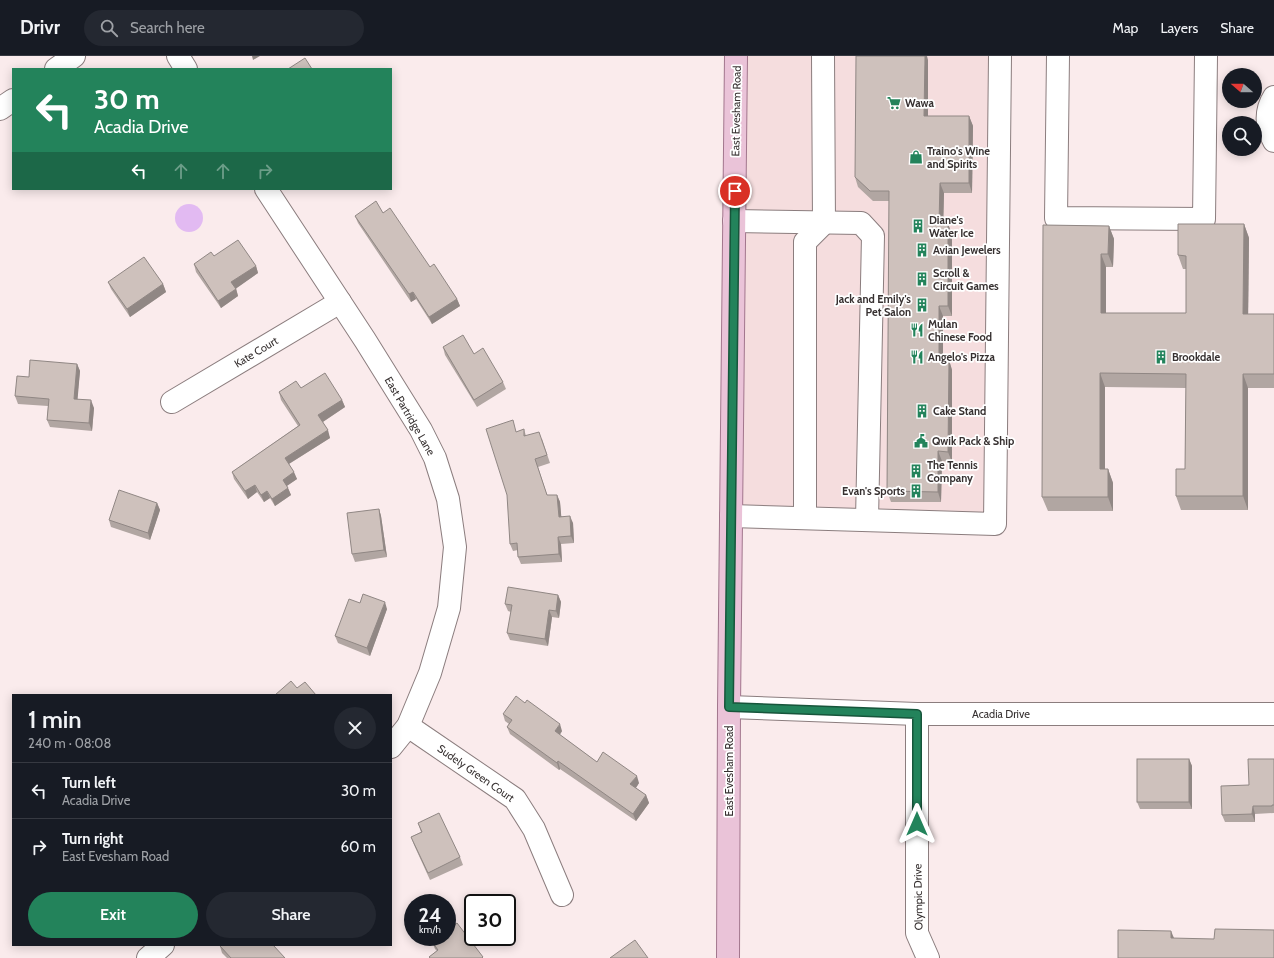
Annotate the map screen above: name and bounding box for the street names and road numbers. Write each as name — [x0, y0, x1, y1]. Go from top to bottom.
street label: East Evesham Road — [728, 66, 744, 156]
street label: Kate Court — [231, 333, 281, 371]
street label: East Partridge Lane — [382, 374, 438, 458]
street label: Acadia Drive — [972, 707, 1030, 721]
street label: East Evesham Road — [722, 726, 736, 816]
street label: Sudely Green Court — [435, 741, 517, 805]
street label: Olympic Drive — [910, 863, 926, 930]

